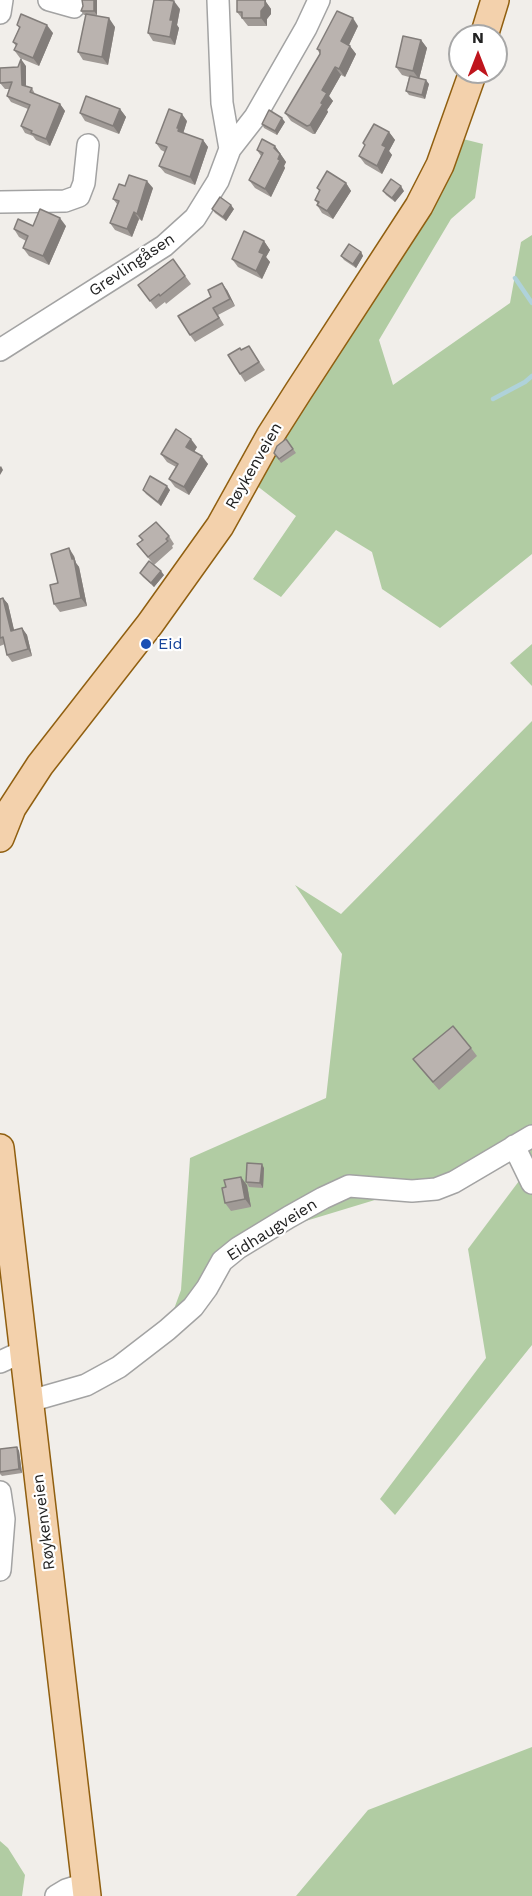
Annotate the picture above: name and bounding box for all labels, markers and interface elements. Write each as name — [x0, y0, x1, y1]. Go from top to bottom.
north arrow — [448, 24, 508, 84]
text: N — [472, 28, 484, 47]
street label: Grevlingåsen — [85, 229, 179, 301]
street label: Røykenveien — [222, 419, 286, 513]
place label: Eid — [158, 634, 182, 654]
marker: Eid — [139, 637, 153, 651]
street label: Eidhaugveien — [223, 1195, 321, 1265]
street label: Røykenveien — [29, 1473, 59, 1571]

